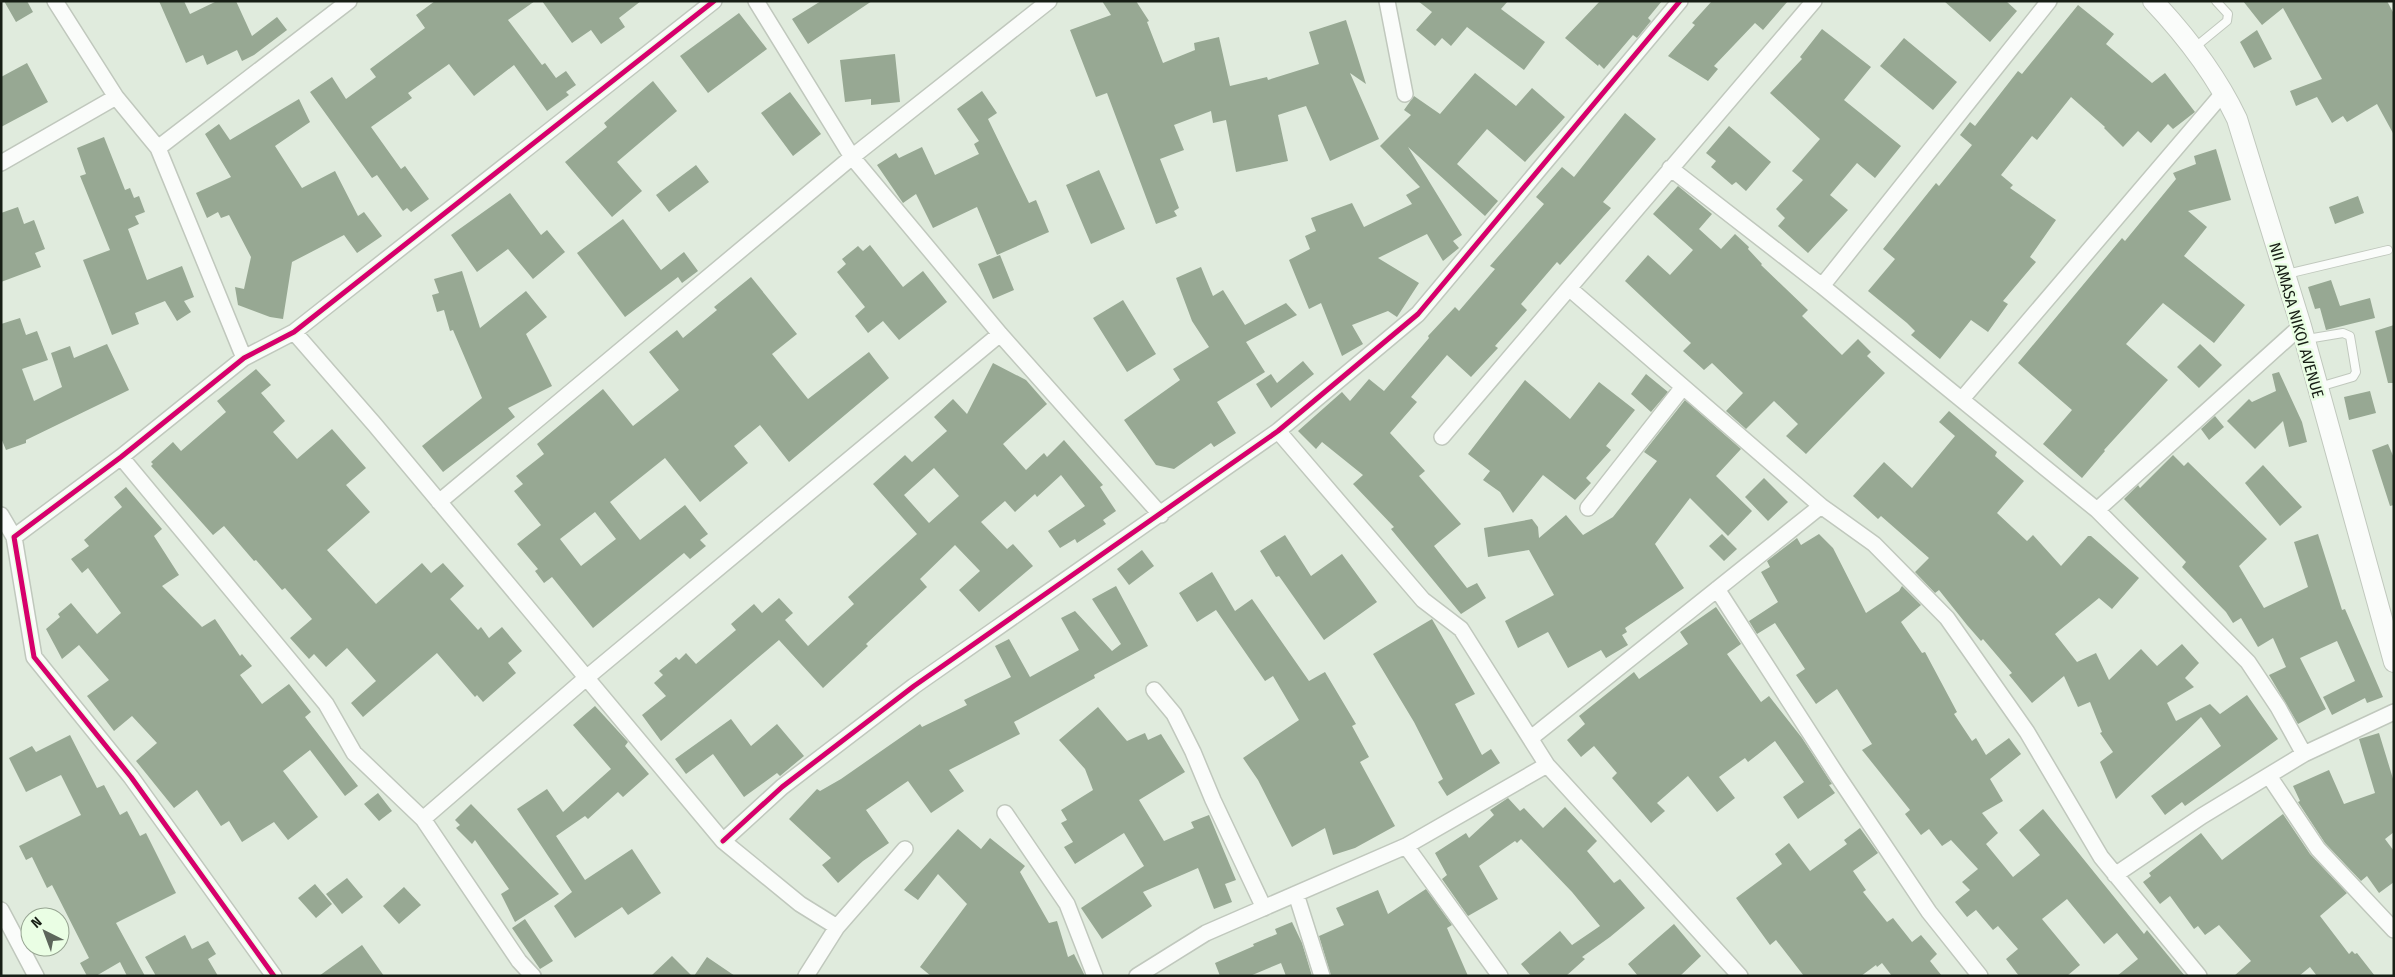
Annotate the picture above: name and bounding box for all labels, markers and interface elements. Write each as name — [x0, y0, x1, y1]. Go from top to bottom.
street label: NII AMASA NIKOI AVENUE — [2265, 240, 2328, 400]
north arrow — [20, 907, 70, 957]
text: N — [28, 914, 45, 932]

